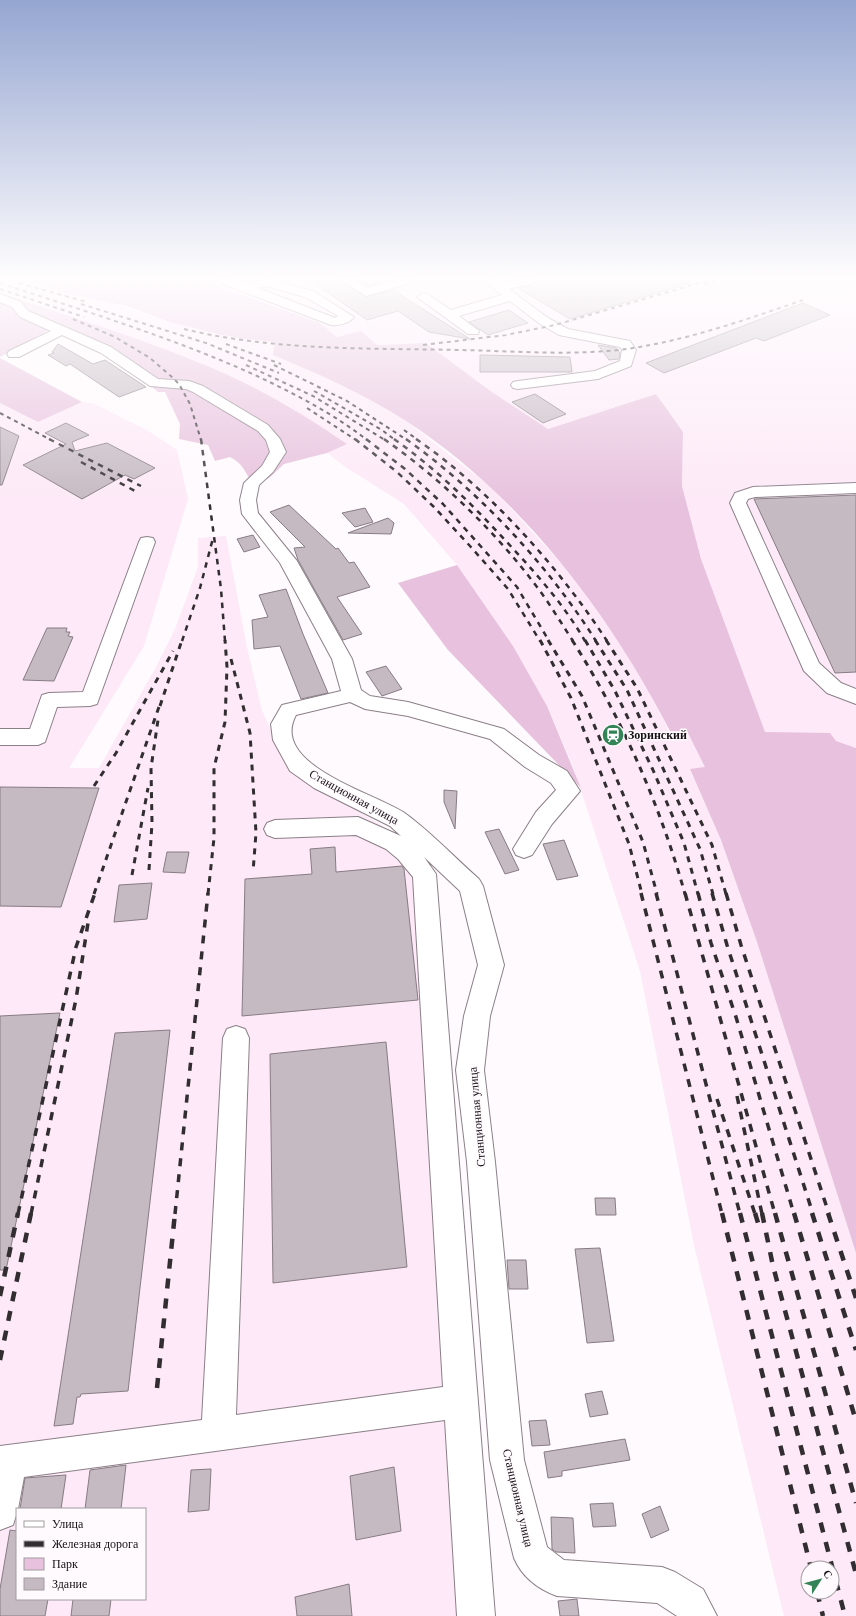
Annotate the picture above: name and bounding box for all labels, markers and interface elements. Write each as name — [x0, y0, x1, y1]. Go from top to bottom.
station icon: Зоринский — [600, 722, 626, 748]
place label: Зоринский — [628, 728, 687, 742]
street label: Станционная улица — [307, 767, 402, 828]
street label: Станционная улица — [466, 1066, 488, 1167]
street label: Станционная улица — [500, 1448, 536, 1549]
legend — [16, 1508, 146, 1600]
text: Улица — [52, 1517, 84, 1531]
text: Железная дорога — [52, 1537, 139, 1551]
text: Парк — [52, 1557, 78, 1571]
north arrow — [800, 1560, 840, 1600]
text: С — [821, 1567, 835, 1581]
text: Здание — [52, 1577, 87, 1591]

